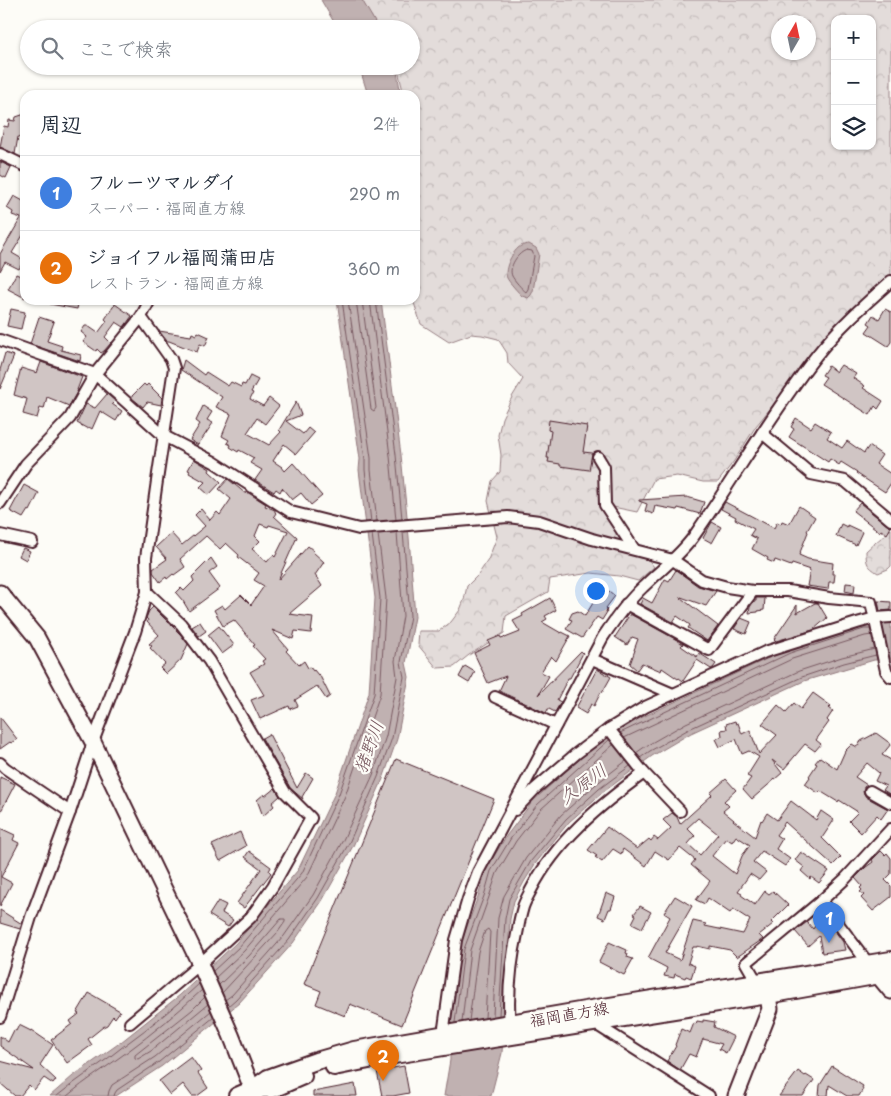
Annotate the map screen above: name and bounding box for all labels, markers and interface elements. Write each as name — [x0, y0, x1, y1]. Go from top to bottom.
north arrow — [771, 15, 816, 60]
map controls — [831, 15, 876, 150]
button: + — [831, 15, 876, 60]
search box — [20, 20, 420, 75]
icon: search — [38, 34, 66, 62]
text: ここで検索 — [78, 34, 173, 62]
button: − — [831, 60, 876, 105]
button: layers — [831, 105, 876, 150]
text: 周辺 — [40, 107, 82, 139]
text: 2件 — [373, 111, 400, 135]
text: フルーツマルダイ — [87, 167, 237, 195]
text: 1 — [52, 181, 60, 205]
text: 290 m — [349, 181, 400, 205]
text: スーパー · 福岡直方線 — [87, 195, 245, 219]
text: ジョイフル福岡蒲田店 — [87, 242, 277, 270]
text: 2 — [50, 256, 62, 280]
text: 360 m — [348, 256, 400, 280]
text: レストラン · 福岡直方線 — [87, 270, 263, 294]
your location — [583, 578, 609, 604]
water label: 猪野川 — [346, 716, 390, 776]
water label: 久原川 — [552, 756, 612, 810]
pin: 1 — [813, 902, 845, 943]
street label: 福岡直方線 — [527, 994, 610, 1032]
pin: 2 — [367, 1040, 399, 1081]

